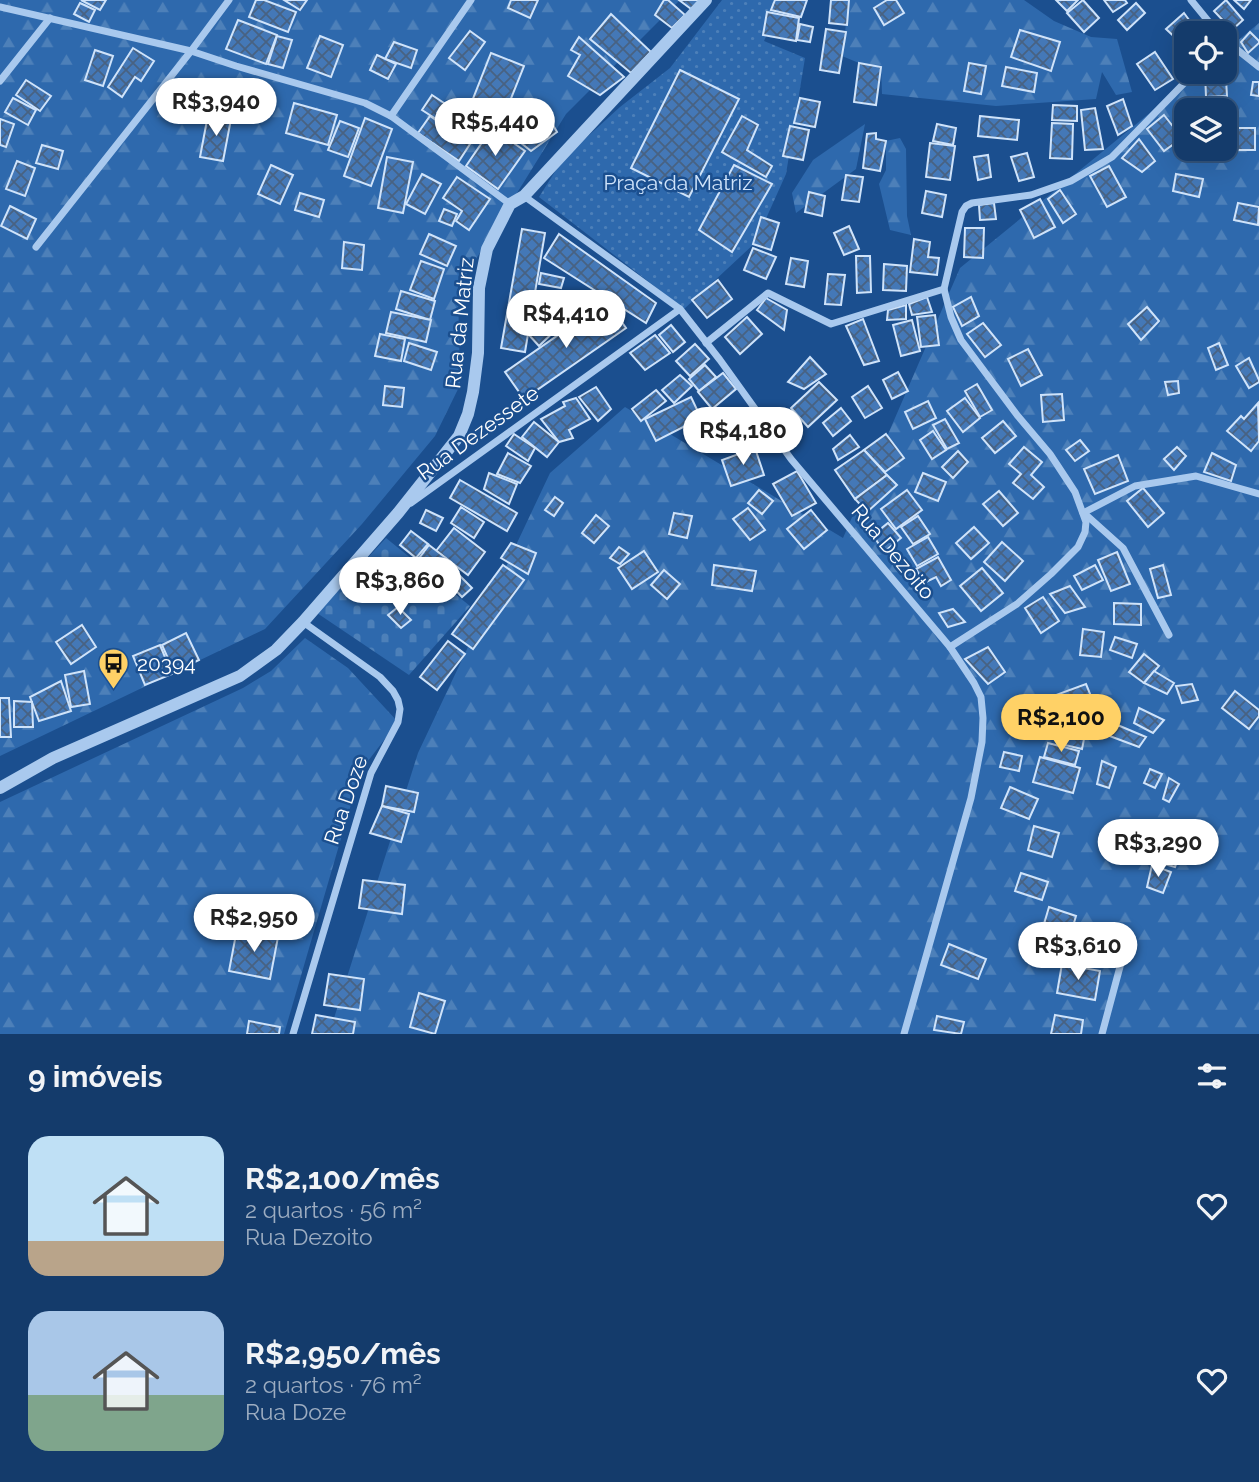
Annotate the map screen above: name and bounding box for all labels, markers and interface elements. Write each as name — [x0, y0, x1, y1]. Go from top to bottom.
map controls — [1174, 21, 1237, 161]
button: locate — [1174, 21, 1237, 84]
pin: R$3,940 — [151, 78, 281, 138]
text: R$3,940 — [172, 87, 260, 114]
button: layers — [1174, 98, 1237, 161]
pin: R$5,440 — [430, 99, 560, 158]
text: R$5,440 — [451, 107, 539, 134]
park label: Praça da Matriz — [603, 170, 753, 195]
street label: Rua da Matriz — [440, 256, 479, 390]
pin: R$4,410 — [501, 290, 631, 350]
text: R$4,410 — [523, 299, 609, 326]
street label: Rua Dezessete — [412, 380, 543, 485]
pin: R$4,180 — [678, 407, 808, 467]
text: R$4,180 — [699, 416, 787, 443]
street label: Rua Dezoito — [846, 499, 940, 604]
pin: R$3,860 — [335, 558, 465, 617]
text: R$3,860 — [355, 566, 445, 593]
bus stop icon: 20394 — [97, 647, 131, 691]
place label: 20394 — [137, 651, 196, 676]
pin: R$2,100 — [996, 694, 1126, 754]
text: R$2,100 — [1017, 703, 1105, 730]
street label: Rua Doze — [319, 752, 372, 848]
pin: R$3,290 — [1093, 820, 1223, 879]
text: R$3,290 — [1114, 828, 1202, 855]
pin: R$2,950 — [189, 894, 319, 954]
text: R$2,950 — [210, 903, 298, 930]
pin: R$3,610 — [1013, 922, 1143, 982]
text: R$3,610 — [1034, 931, 1122, 958]
icon: filters — [1193, 1057, 1231, 1095]
text: 9 imóveis — [28, 1059, 163, 1094]
text: R$2,100/mês — [245, 1161, 440, 1196]
icon: home — [84, 1164, 168, 1248]
icon: heart — [1193, 1187, 1231, 1225]
text: 2 quartos · 56 m² — [245, 1196, 422, 1223]
text: Rua Dezoito — [245, 1223, 373, 1250]
text: R$2,950/mês — [245, 1336, 441, 1371]
icon: home — [84, 1339, 168, 1423]
icon: heart — [1193, 1362, 1231, 1400]
text: 2 quartos · 76 m² — [245, 1371, 422, 1398]
text: Rua Doze — [245, 1398, 346, 1425]

